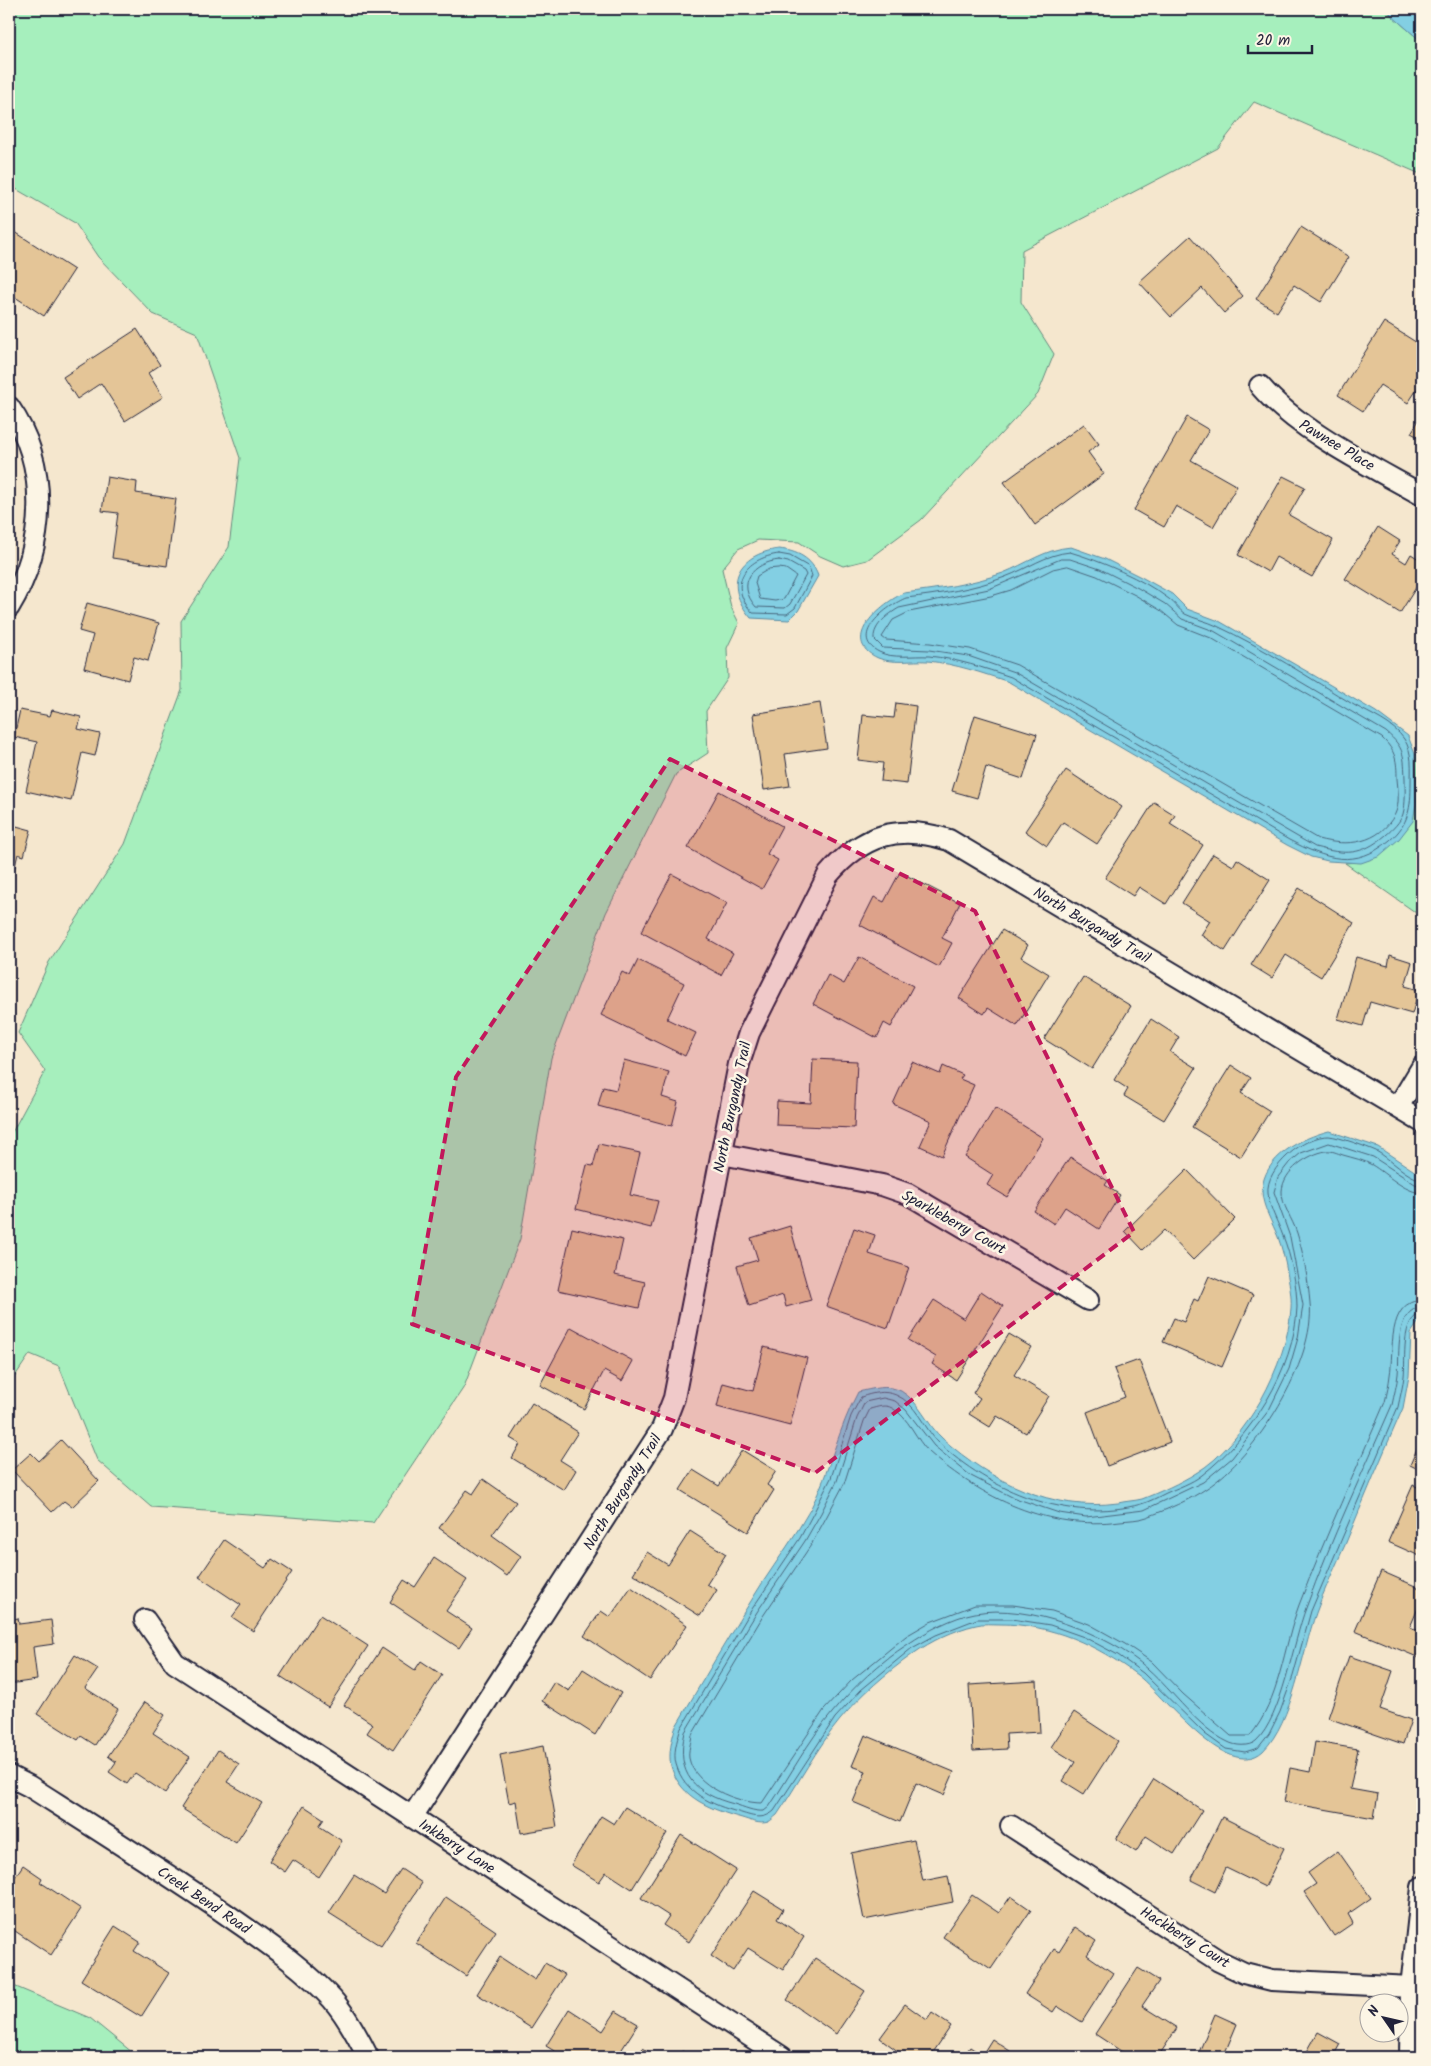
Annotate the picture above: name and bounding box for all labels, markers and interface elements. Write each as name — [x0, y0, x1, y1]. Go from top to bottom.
scale bar — [1248, 22, 1312, 54]
text: 20 m — [1256, 29, 1290, 53]
street label: Pawnee Place — [1294, 414, 1379, 478]
street label: North Burgandy Trail — [1028, 881, 1155, 971]
street label: North Burgandy Trail — [707, 1039, 759, 1175]
street label: Sparkleberry Court — [897, 1184, 1010, 1262]
street label: North Burgandy Trail — [577, 1429, 669, 1555]
street label: Inkberry Lane — [413, 1813, 500, 1881]
street label: Creek Bend Road — [152, 1861, 255, 1941]
street label: Hackberry Court — [1135, 1901, 1234, 1975]
north arrow — [1358, 1994, 1408, 2044]
text: N — [1362, 2001, 1386, 2021]

